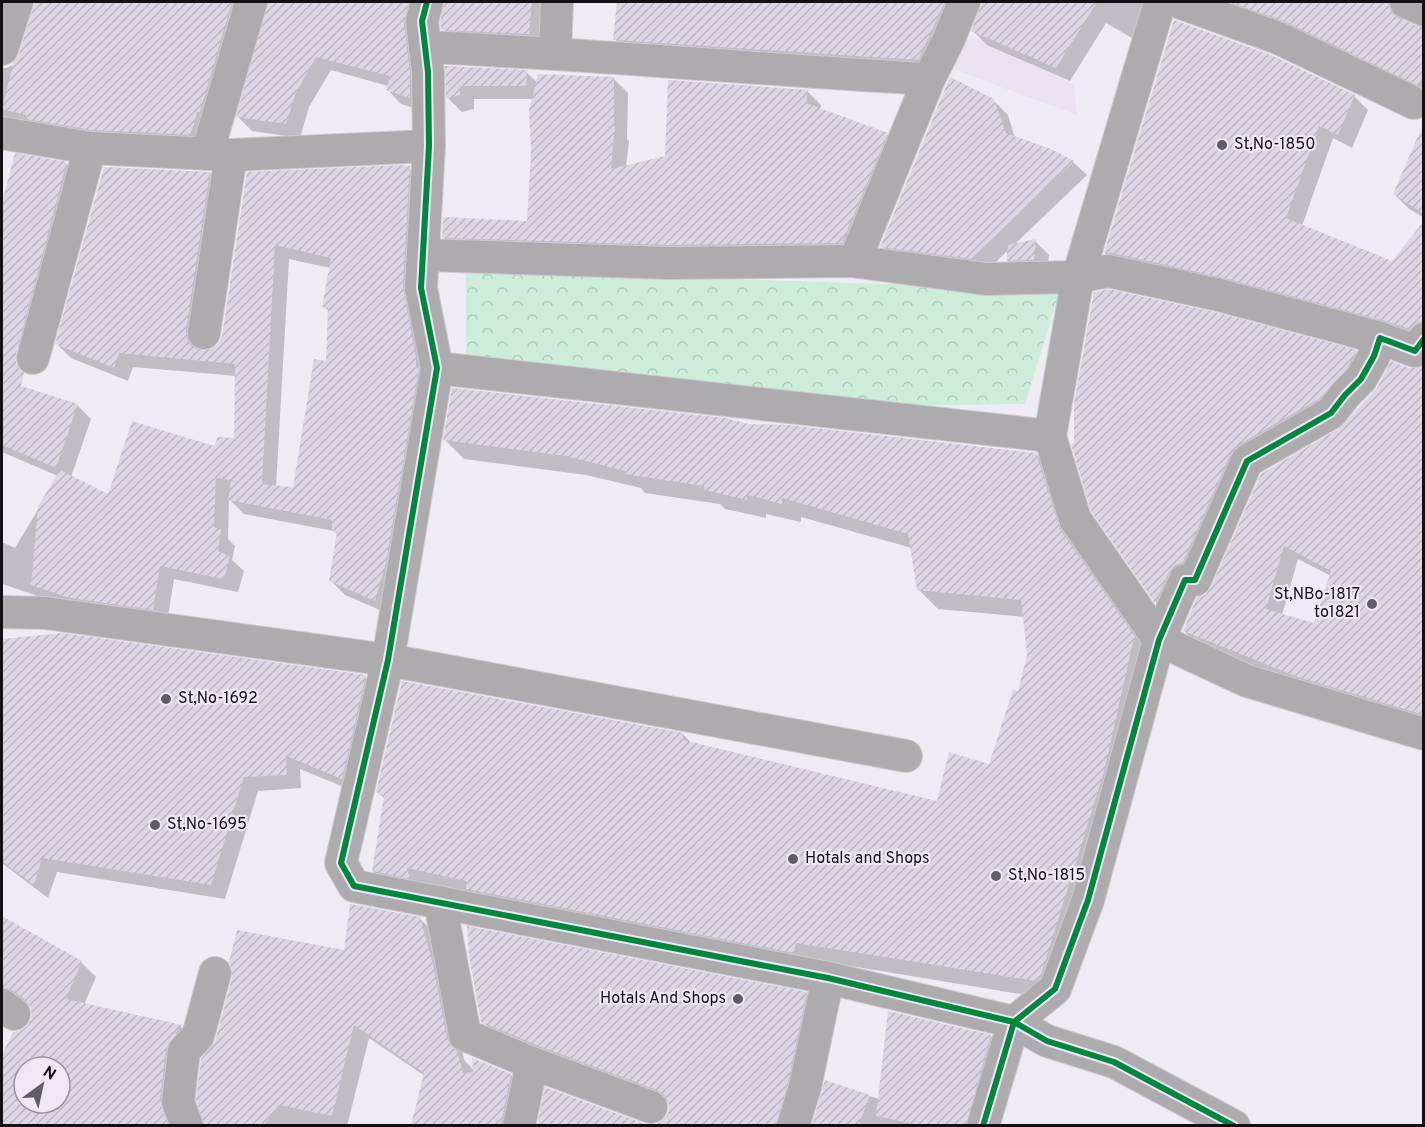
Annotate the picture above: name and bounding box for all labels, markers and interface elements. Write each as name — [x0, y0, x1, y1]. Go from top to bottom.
place label: St,No-1850 — [1234, 135, 1315, 155]
marker: St,No-1850 — [1215, 138, 1229, 152]
place label: St,NBo-1817 to1821 — [1274, 585, 1360, 623]
marker: St,NBo-1817 to1821 — [1365, 597, 1379, 611]
place label: St,No-1692 — [178, 689, 258, 709]
marker: St,No-1692 — [159, 692, 173, 706]
place label: St,No-1695 — [167, 815, 247, 835]
marker: St,No-1695 — [148, 818, 162, 832]
place label: Hotals and Shops — [805, 849, 929, 869]
marker: Hotals and Shops — [786, 852, 800, 866]
place label: St,No-1815 — [1008, 866, 1085, 886]
marker: St,No-1815 — [989, 869, 1003, 883]
place label: Hotals And Shops — [600, 989, 726, 1009]
marker: Hotals And Shops — [731, 992, 745, 1006]
north arrow — [12, 1055, 72, 1115]
text: N — [39, 1063, 59, 1086]

